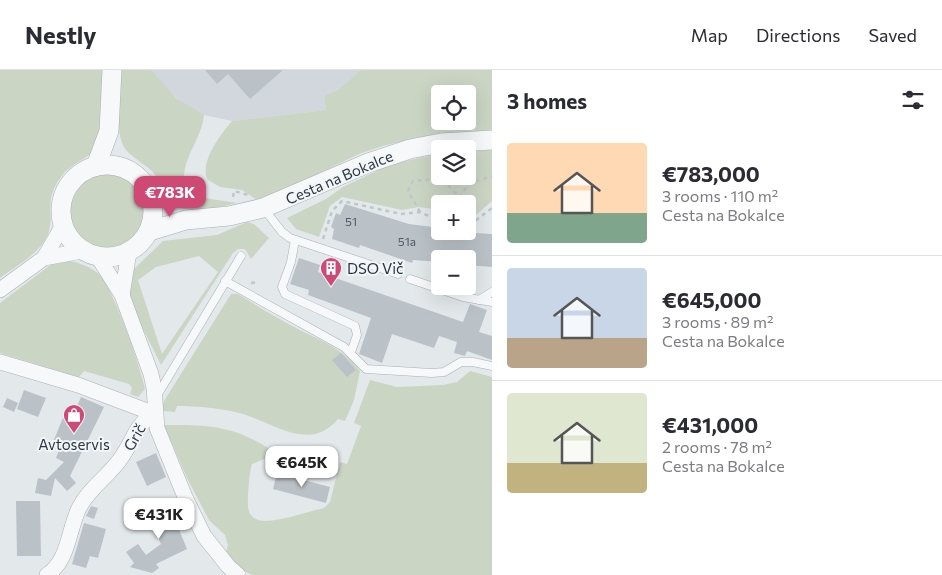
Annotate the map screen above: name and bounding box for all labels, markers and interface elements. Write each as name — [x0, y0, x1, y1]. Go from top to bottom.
text: Nestly — [25, 20, 97, 49]
text: Map — [691, 24, 728, 46]
text: Directions — [756, 24, 840, 46]
text: Saved — [868, 24, 917, 46]
map controls — [431, 85, 476, 295]
button: locate — [431, 85, 476, 130]
icon: filters — [899, 86, 927, 114]
text: 3 homes — [507, 88, 587, 113]
button: layers — [431, 140, 476, 185]
street label: Cesta na Bokalce — [283, 146, 395, 208]
text: €783,000 — [662, 161, 760, 186]
icon: home — [547, 163, 607, 223]
pin: €783K — [135, 176, 205, 218]
text: €783K — [145, 182, 195, 201]
text: 3 rooms · 110 m² — [662, 186, 778, 205]
button: + — [431, 195, 476, 240]
text: Cesta na Bokalce — [662, 205, 785, 224]
house number: 51 — [345, 214, 357, 228]
house number: 51a — [398, 234, 416, 248]
button: − — [431, 250, 476, 295]
building icon: DSO Vič — [319, 256, 343, 287]
place label: DSO Vič — [347, 259, 404, 277]
text: €645,000 — [662, 287, 761, 312]
icon: home — [547, 288, 607, 348]
text: 3 rooms · 89 m² — [662, 312, 773, 331]
text: Cesta na Bokalce — [662, 331, 785, 350]
shop icon: Avtoservis — [62, 403, 86, 434]
text: €431,000 — [662, 412, 758, 437]
icon: home — [547, 413, 607, 473]
street label: Grič — [119, 420, 149, 454]
place label: Avtoservis — [38, 435, 110, 453]
text: 2 rooms · 78 m² — [662, 437, 772, 456]
pin: €645K — [267, 446, 337, 488]
text: €645K — [276, 452, 328, 471]
text: Cesta na Bokalce — [662, 456, 785, 475]
pin: €431K — [124, 498, 194, 540]
text: €431K — [135, 504, 183, 523]

